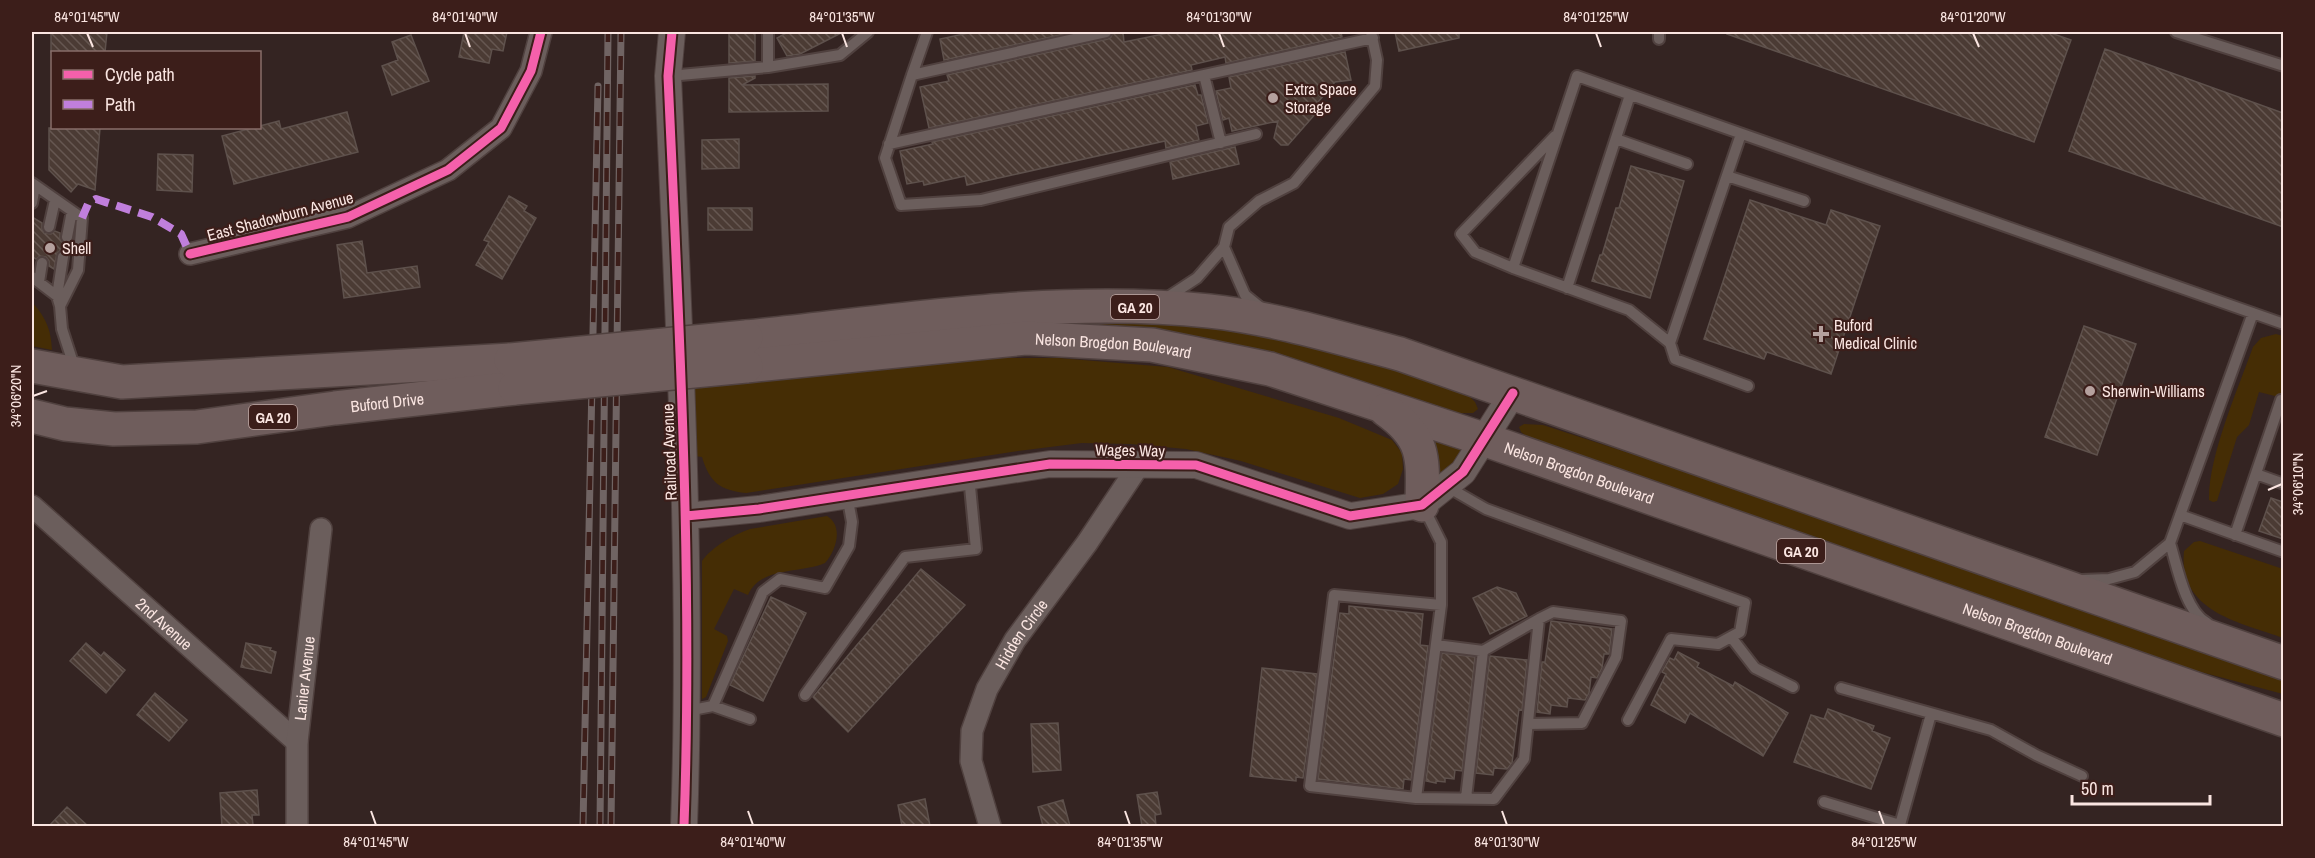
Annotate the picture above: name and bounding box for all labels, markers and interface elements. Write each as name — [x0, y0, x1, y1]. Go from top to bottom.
text: 84°01'45"W — [54, 6, 120, 27]
text: 84°01'40"W — [432, 6, 498, 27]
text: 84°01'35"W — [809, 6, 875, 27]
text: 84°01'30"W — [1186, 6, 1252, 27]
text: 84°01'25"W — [1563, 6, 1629, 27]
text: 84°01'20"W — [1940, 6, 2006, 27]
legend — [51, 51, 261, 129]
text: Cycle path — [105, 62, 175, 87]
place label: Extra Space Storage — [1285, 78, 1356, 118]
marker: Extra Space Storage — [1266, 91, 1280, 105]
text: Path — [105, 92, 135, 117]
street label: East Shadowburn Avenue — [204, 186, 356, 246]
place label: Shell — [62, 237, 91, 259]
marker: Shell — [43, 241, 57, 255]
road number: GA 20 — [1111, 295, 1159, 319]
place label: Buford Medical Clinic — [1834, 314, 1918, 354]
marker: Buford Medical Clinic — [1812, 325, 1830, 343]
street label: Nelson Brogdon Boulevard — [1035, 328, 1193, 364]
text: 34°06'20"N — [5, 365, 26, 427]
place label: Sherwin-Williams — [2102, 380, 2205, 402]
marker: Sherwin-Williams — [2083, 384, 2097, 398]
street label: Buford Drive — [349, 387, 425, 417]
street label: Railroad Avenue — [656, 403, 682, 501]
road number: GA 20 — [249, 405, 297, 429]
street label: Nelson Brogdon Boulevard — [1501, 436, 1657, 509]
street label: Wages Way — [1095, 438, 1166, 462]
text: 34°06'10"N — [2287, 453, 2308, 515]
road number: GA 20 — [1777, 539, 1825, 563]
street label: 2nd Avenue — [131, 593, 197, 655]
street label: Hidden Circle — [990, 595, 1053, 673]
street label: Nelson Brogdon Boulevard — [1960, 597, 2115, 670]
street label: Lanier Avenue — [289, 635, 320, 722]
scale bar — [2072, 768, 2210, 806]
text: 50 m — [2081, 776, 2114, 801]
text: 84°01'45"W — [343, 831, 409, 852]
text: 84°01'40"W — [720, 831, 786, 852]
text: 84°01'35"W — [1097, 831, 1163, 852]
text: 84°01'30"W — [1474, 831, 1540, 852]
text: 84°01'25"W — [1851, 831, 1917, 852]

